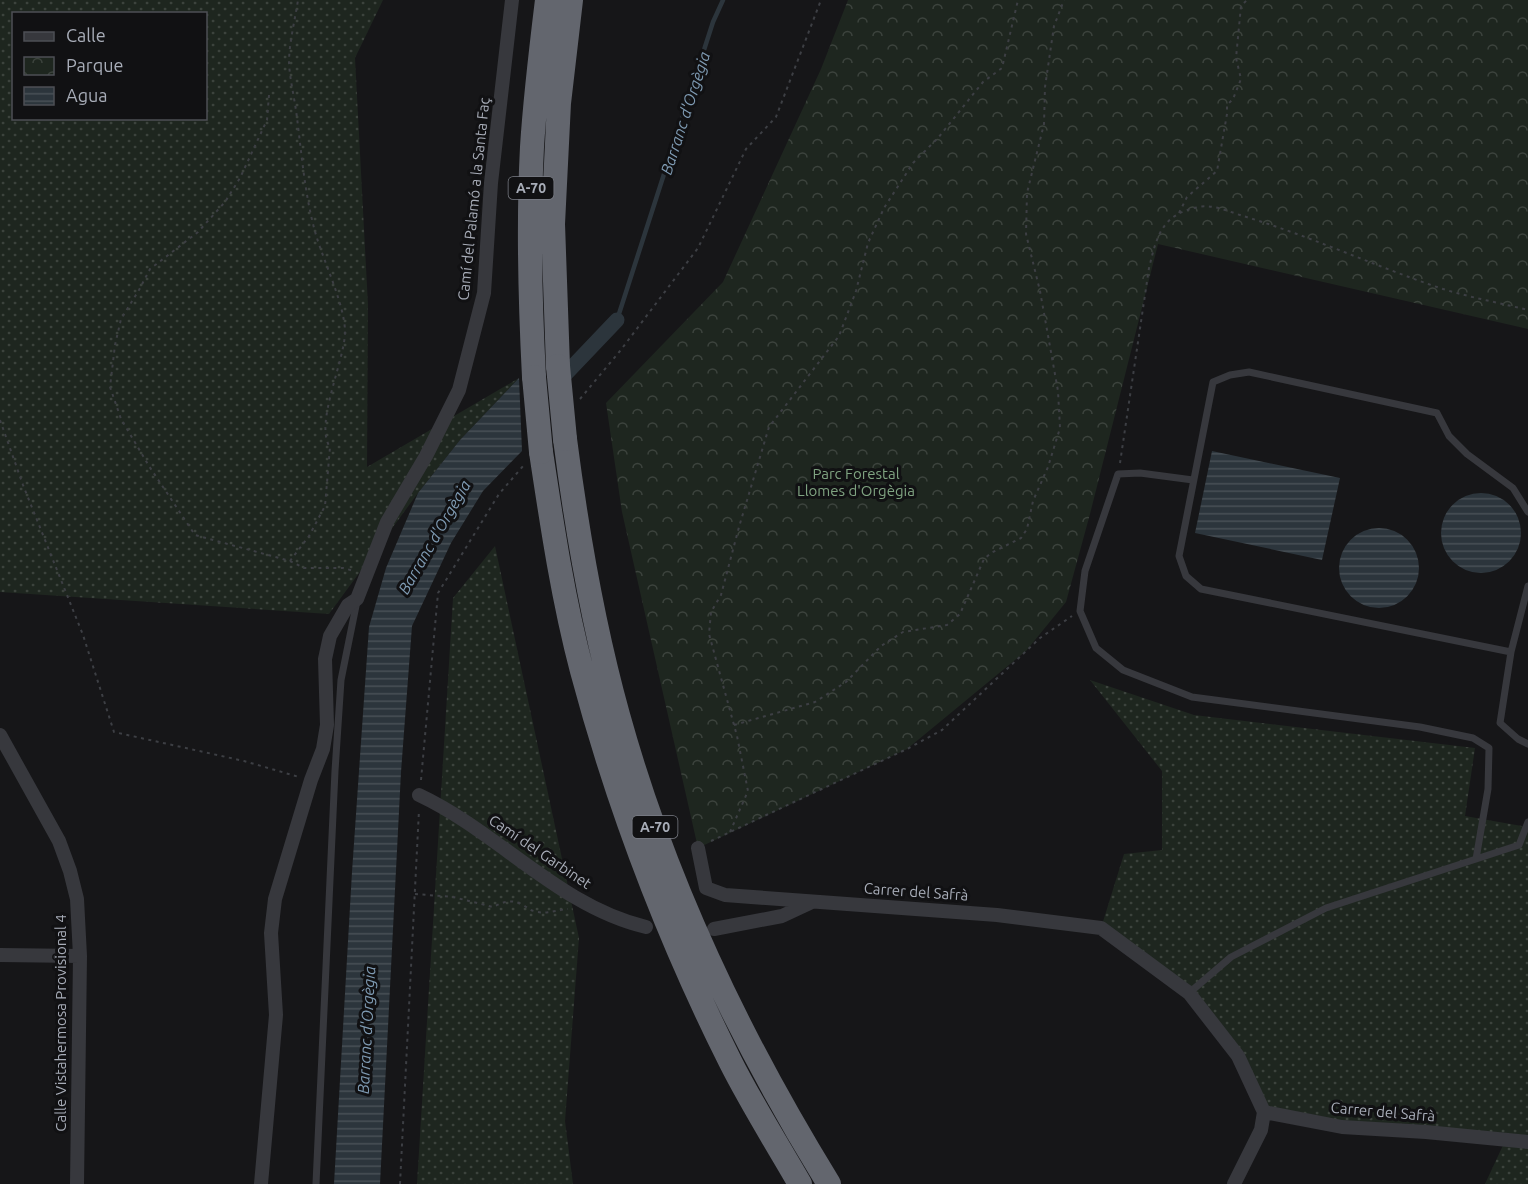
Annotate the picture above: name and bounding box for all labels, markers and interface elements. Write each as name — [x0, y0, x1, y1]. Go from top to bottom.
legend — [12, 12, 207, 120]
text: Calle — [66, 25, 106, 45]
water label: Barranc d'Orgègia — [657, 49, 713, 177]
text: Parque — [66, 55, 123, 75]
text: Agua — [66, 85, 108, 105]
street label: Camí del Palamó a la Santa Faç — [454, 97, 493, 301]
road number: A-70 — [508, 177, 554, 199]
park label: Parc Forestal Llomes d'Orgègia — [797, 465, 915, 499]
water label: Barranc d'Orgègia — [394, 477, 474, 597]
street label: Camí del Garbinet — [486, 811, 595, 892]
road number: A-70 — [632, 816, 678, 838]
street label: Carrer del Safrà — [863, 879, 969, 904]
street label: Calle Vistahermosa Provisional 4 — [52, 914, 69, 1132]
water label: Barranc d'Orgègia — [354, 965, 378, 1094]
street label: Carrer del Safrà — [1330, 1098, 1436, 1125]

